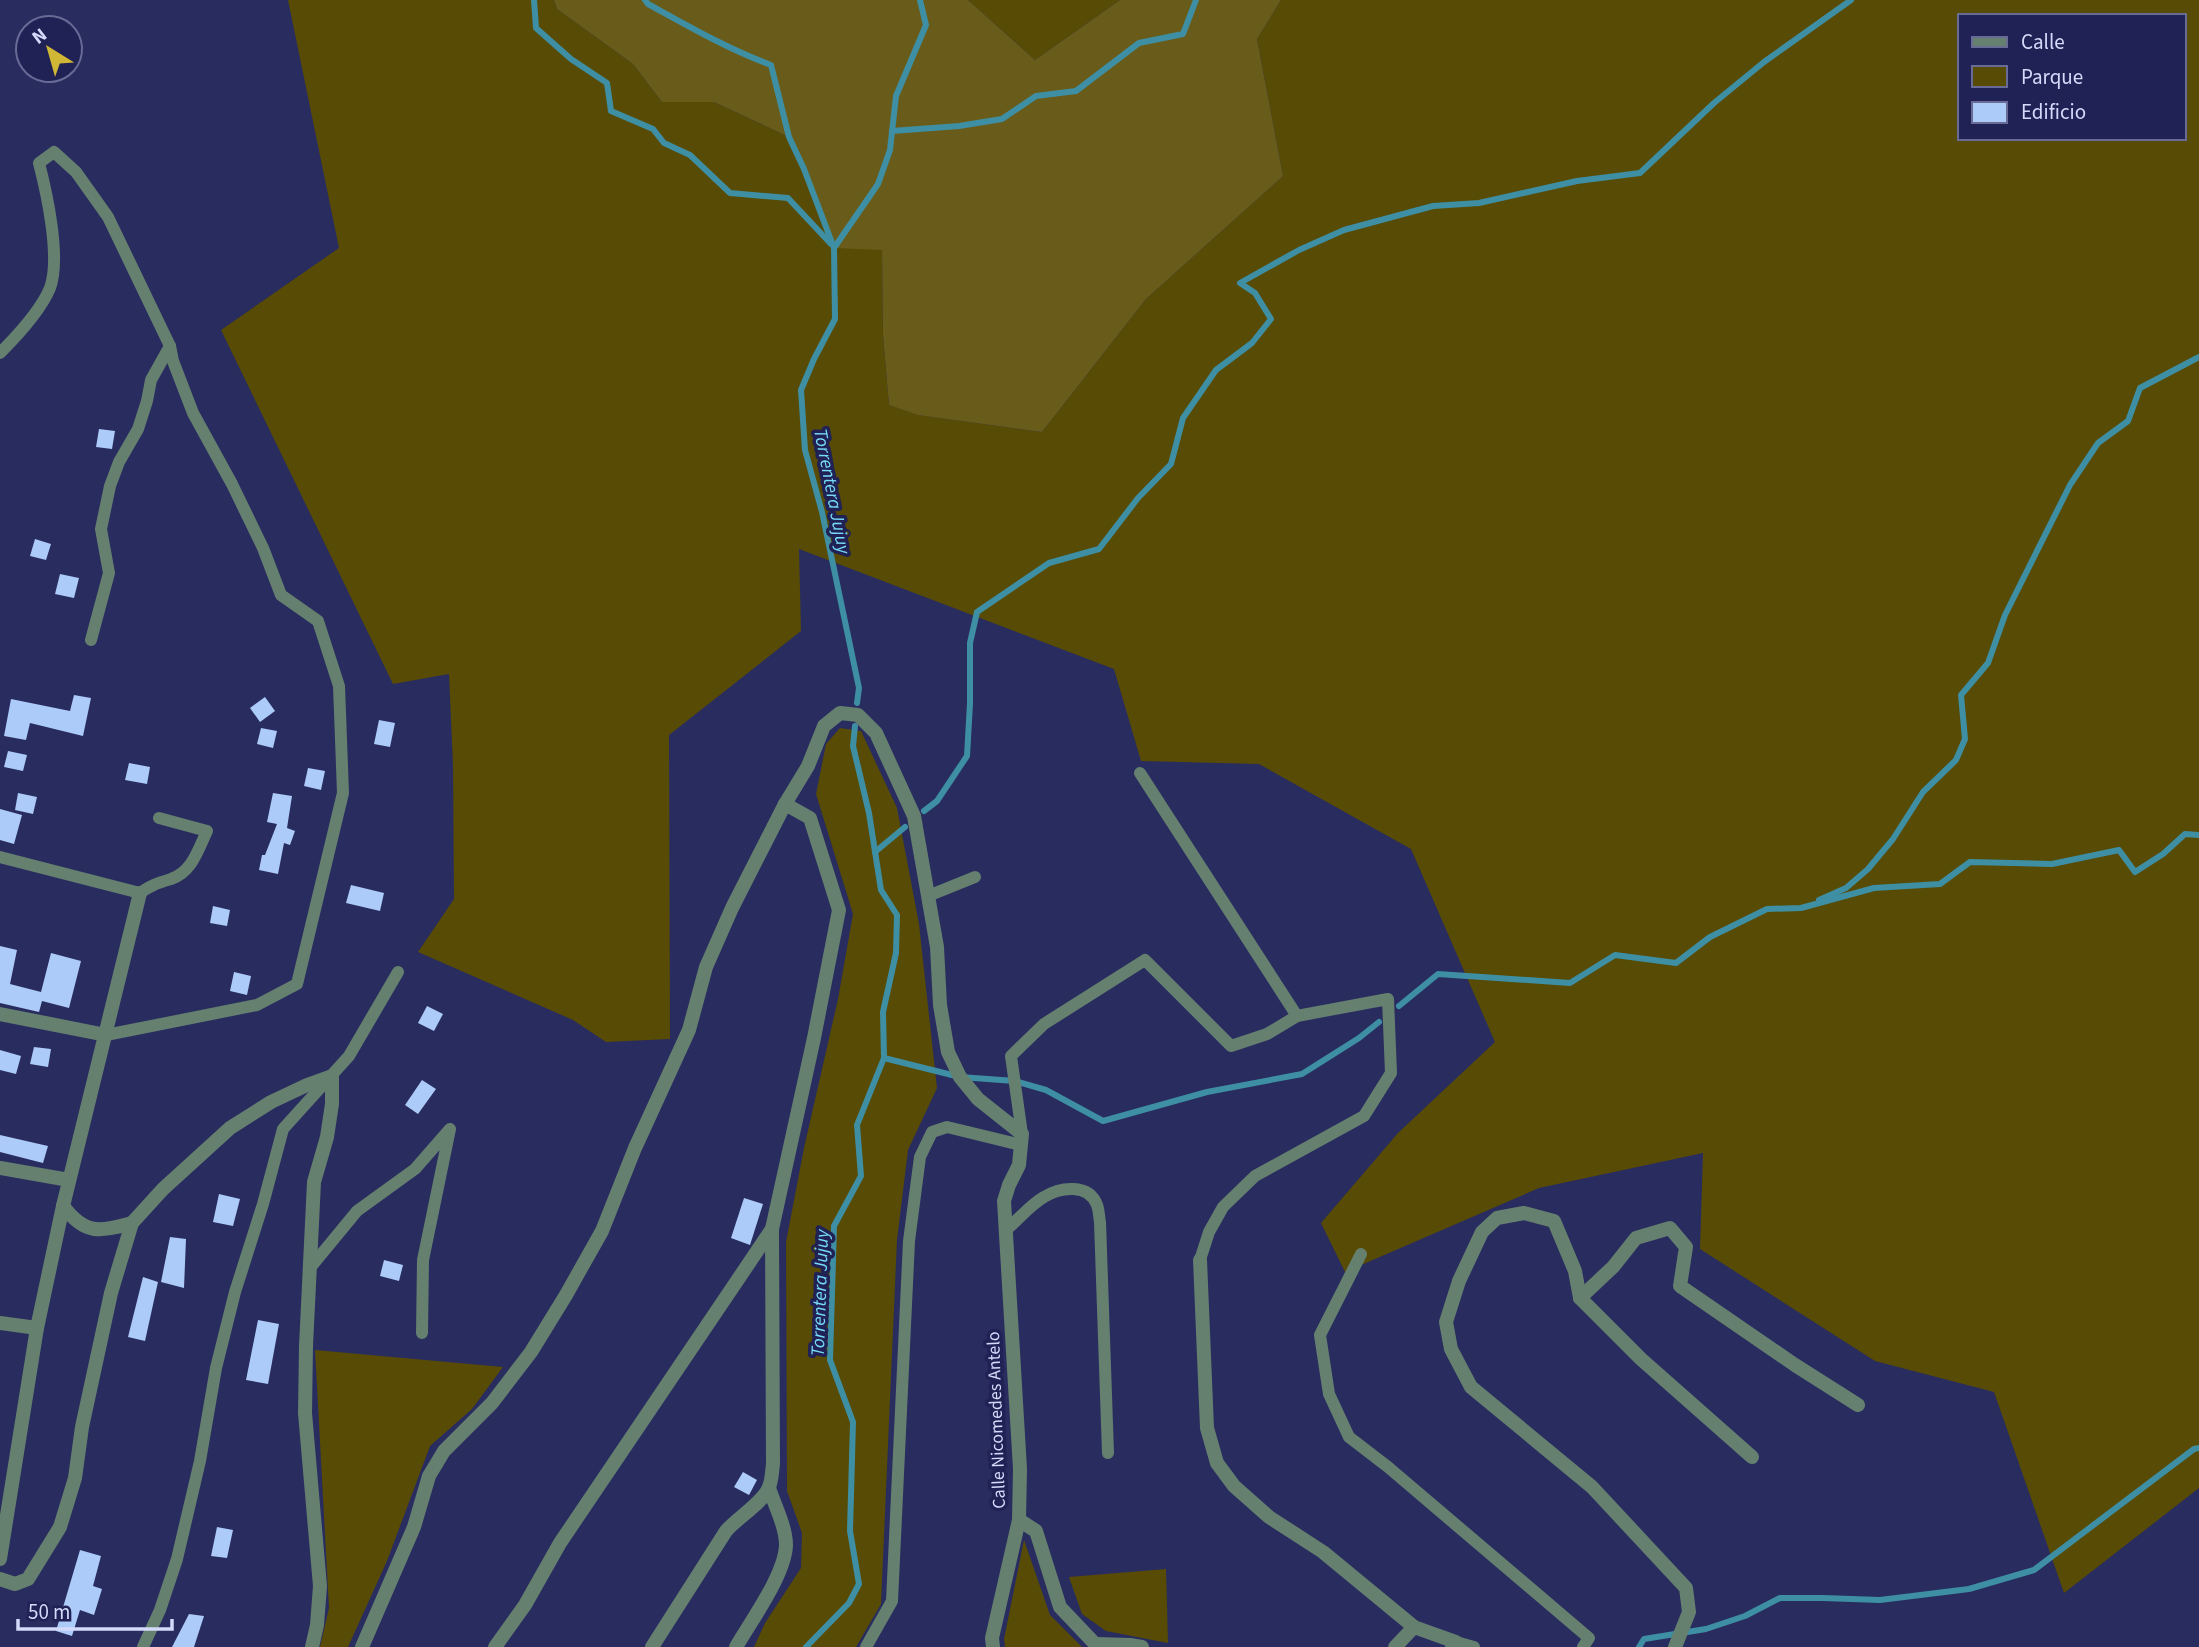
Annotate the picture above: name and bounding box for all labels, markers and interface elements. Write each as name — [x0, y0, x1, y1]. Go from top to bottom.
north arrow — [14, 14, 84, 84]
legend — [1958, 14, 2185, 140]
text: N — [26, 22, 53, 51]
text: Calle — [2021, 27, 2065, 57]
text: Parque — [2021, 62, 2083, 92]
text: Edificio — [2021, 97, 2086, 127]
water label: Torrentera Jujuy — [806, 426, 857, 558]
water label: Torrentera Jujuy — [805, 1228, 836, 1357]
street label: Calle Nicomedes Antelo — [981, 1331, 1012, 1509]
scale bar — [18, 1588, 172, 1632]
text: 50 m — [28, 1597, 70, 1627]

